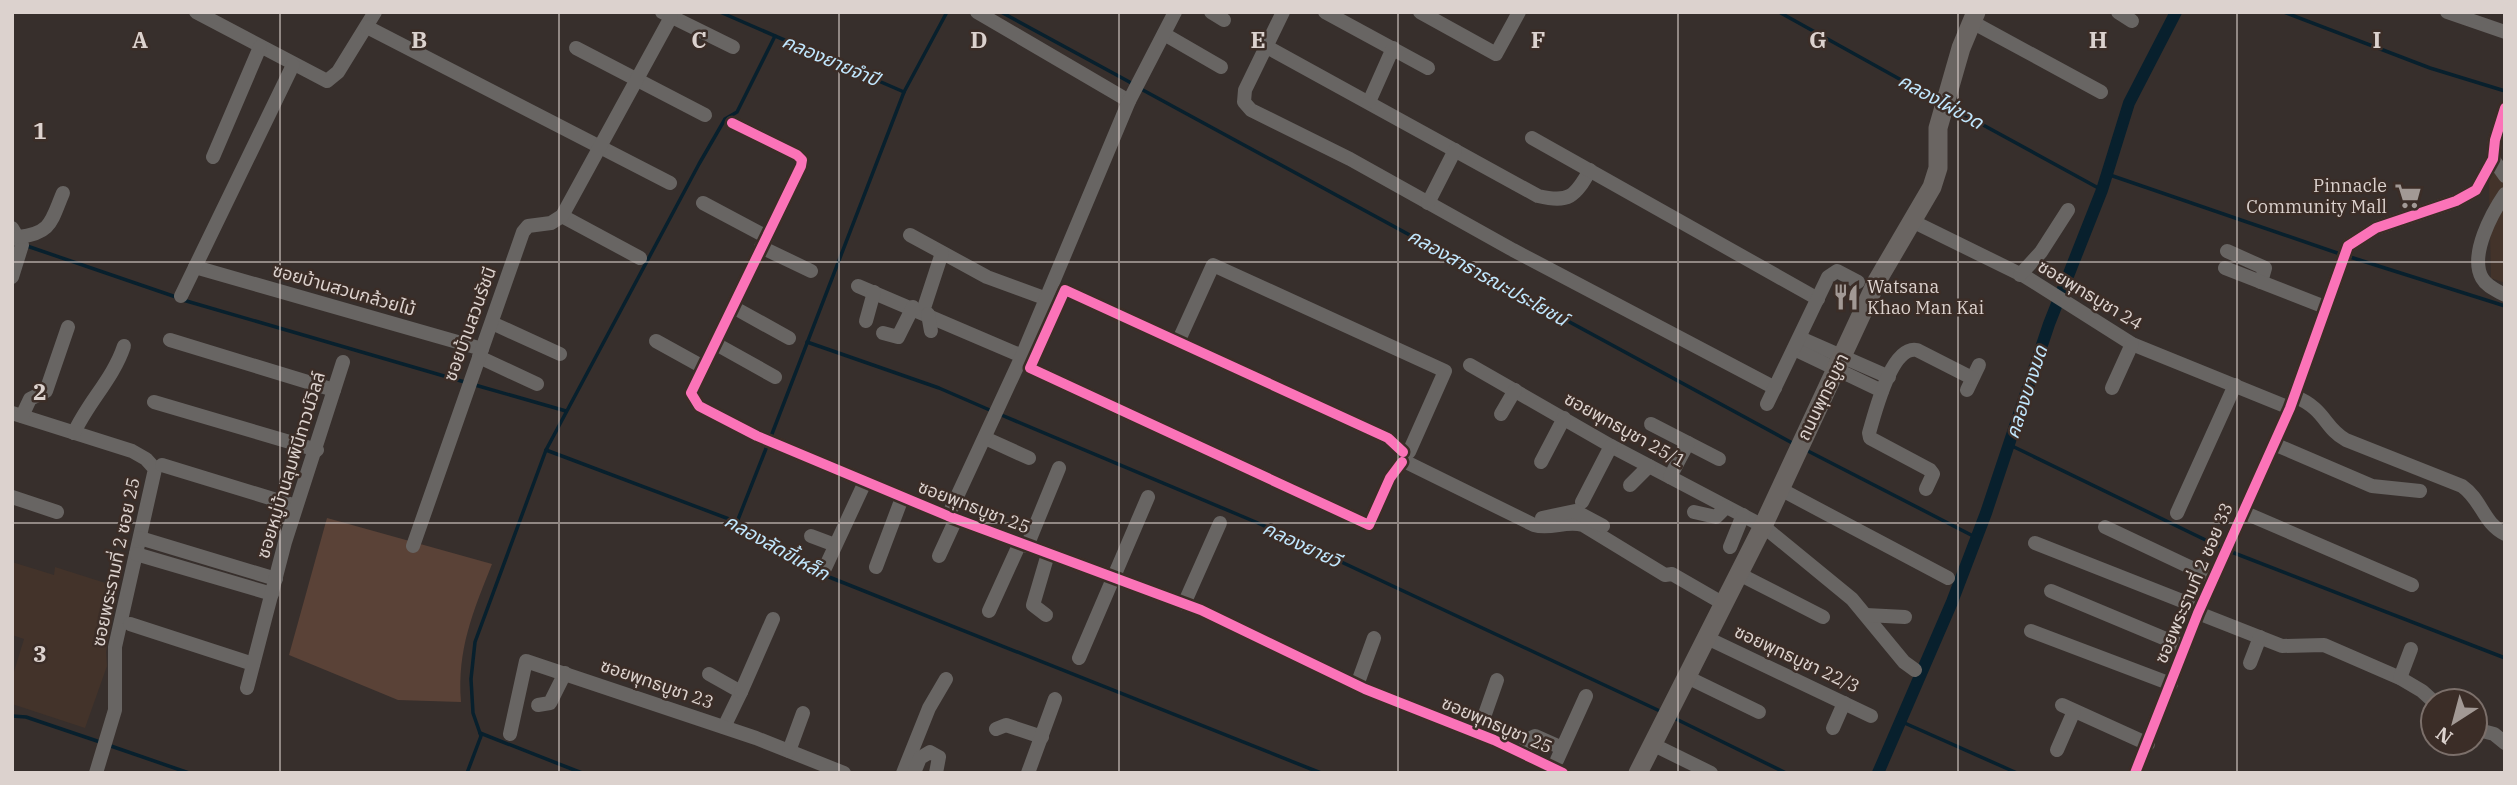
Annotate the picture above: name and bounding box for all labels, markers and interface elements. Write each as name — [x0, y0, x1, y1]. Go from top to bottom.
text: A — [132, 24, 148, 54]
text: B — [411, 24, 427, 54]
text: C — [691, 24, 707, 54]
text: D — [970, 24, 988, 54]
text: E — [1250, 24, 1266, 54]
text: F — [1531, 24, 1545, 54]
text: G — [1809, 24, 1827, 54]
text: H — [2089, 24, 2107, 54]
text: I — [2373, 24, 2381, 54]
water label: คลองยายจำปี — [779, 29, 886, 92]
water label: คลองไผ่ขวด — [1894, 68, 1989, 135]
text: 1 — [33, 115, 47, 145]
place label: Pinnacle Community Mall — [2246, 174, 2387, 218]
supermarket icon: Pinnacle Community Mall — [2393, 181, 2423, 211]
water label: คลองสาธารณะประโยชน์ — [1404, 223, 1576, 333]
street label: ซอยพุทธบูชา 24 — [2033, 254, 2147, 336]
street label: ซอยบ้านสวนกล้วยไม้ — [270, 258, 418, 321]
street label: ซอยบ้านสวนรัชนี — [438, 263, 501, 384]
place label: Watsana Khao Man Kai — [1867, 275, 1985, 319]
restaurant icon: Watsana Khao Man Kai — [1831, 282, 1861, 312]
water label: คลองบางมด — [2000, 341, 2053, 442]
street label: ถนนพุทธบูชา — [1792, 349, 1854, 445]
street label: ซอยหมู่บ้านลุมพินีทาวน์วิลล์ — [251, 369, 331, 561]
text: 2 — [33, 376, 47, 406]
street label: ซอยพุทธบูชา 25/1 — [1560, 387, 1690, 473]
street label: ซอยพระรามที่ 2 ซอย 25 — [85, 475, 145, 649]
street label: ซอยพุทธบูชา 25 — [915, 475, 1033, 539]
street label: ซอยพระรามที่ 2 ซอย 33 — [2148, 499, 2238, 667]
water label: คลองลัดขี้เหล็ก — [721, 508, 834, 586]
water label: คลองยายวี — [1259, 516, 1348, 574]
street label: ซอยพุทธบูชา 22/3 — [1731, 619, 1863, 699]
text: 3 — [33, 638, 47, 668]
street label: ซอยพุทธบูชา 23 — [597, 653, 717, 715]
north arrow — [2419, 687, 2489, 757]
street label: ซอยพุทธบูชา 25 — [1438, 691, 1556, 759]
text: N — [2431, 722, 2457, 750]

